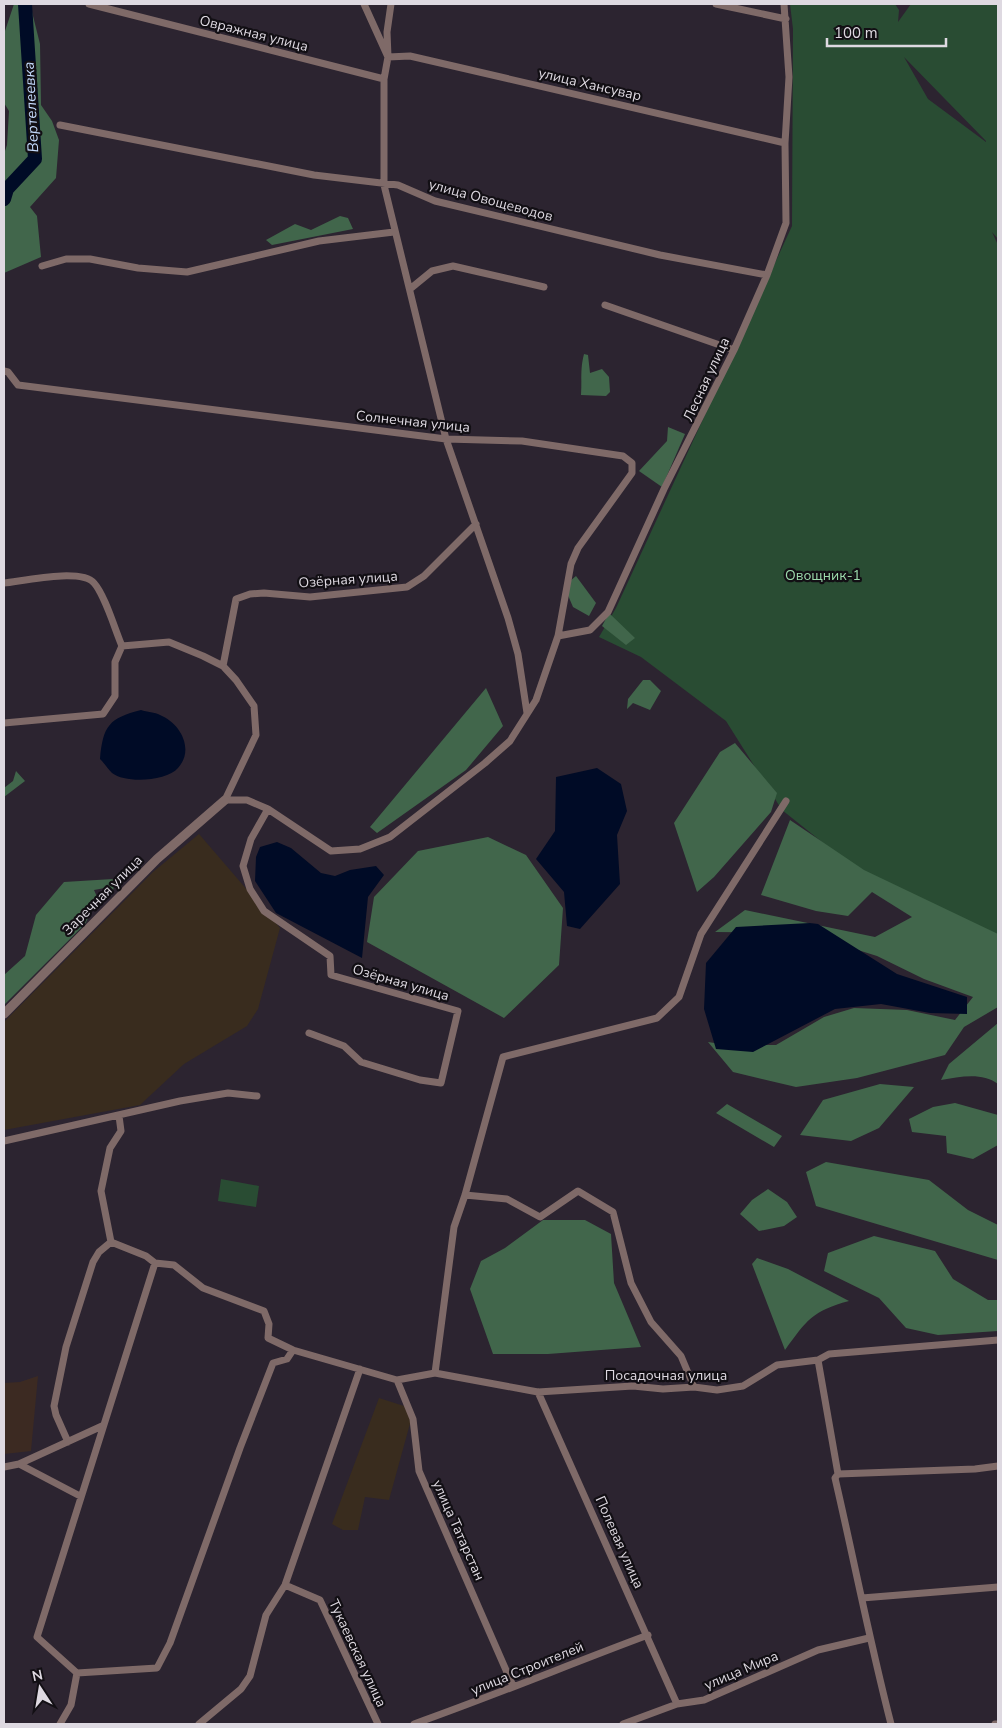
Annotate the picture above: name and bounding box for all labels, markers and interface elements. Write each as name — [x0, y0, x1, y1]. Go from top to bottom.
street label: Овражная улица — [198, 11, 310, 56]
scale bar — [827, 15, 946, 47]
text: 100 m — [834, 23, 878, 43]
water label: Вертелеевка — [19, 61, 43, 153]
street label: улица Хансувар — [537, 63, 643, 106]
street label: улица Овощеводов — [427, 175, 555, 226]
street label: Лесная улица — [679, 334, 734, 424]
street label: Солнечная улица — [355, 406, 471, 437]
park label: Овощник-1 — [785, 566, 861, 585]
street label: Озёрная улица — [298, 567, 398, 592]
street label: Заречная улица — [58, 851, 147, 940]
street label: Озёрная улица — [350, 960, 451, 1005]
street label: Посадочная улица — [605, 1366, 727, 1385]
street label: улица Татарстан — [428, 1477, 489, 1583]
street label: Полевая улица — [591, 1493, 648, 1591]
street label: Тукаевская улица — [324, 1596, 391, 1710]
street label: улица Строителей — [468, 1637, 587, 1700]
street label: улица Мира — [701, 1646, 781, 1695]
north arrow — [15, 1663, 65, 1713]
text: N — [30, 1665, 45, 1686]

